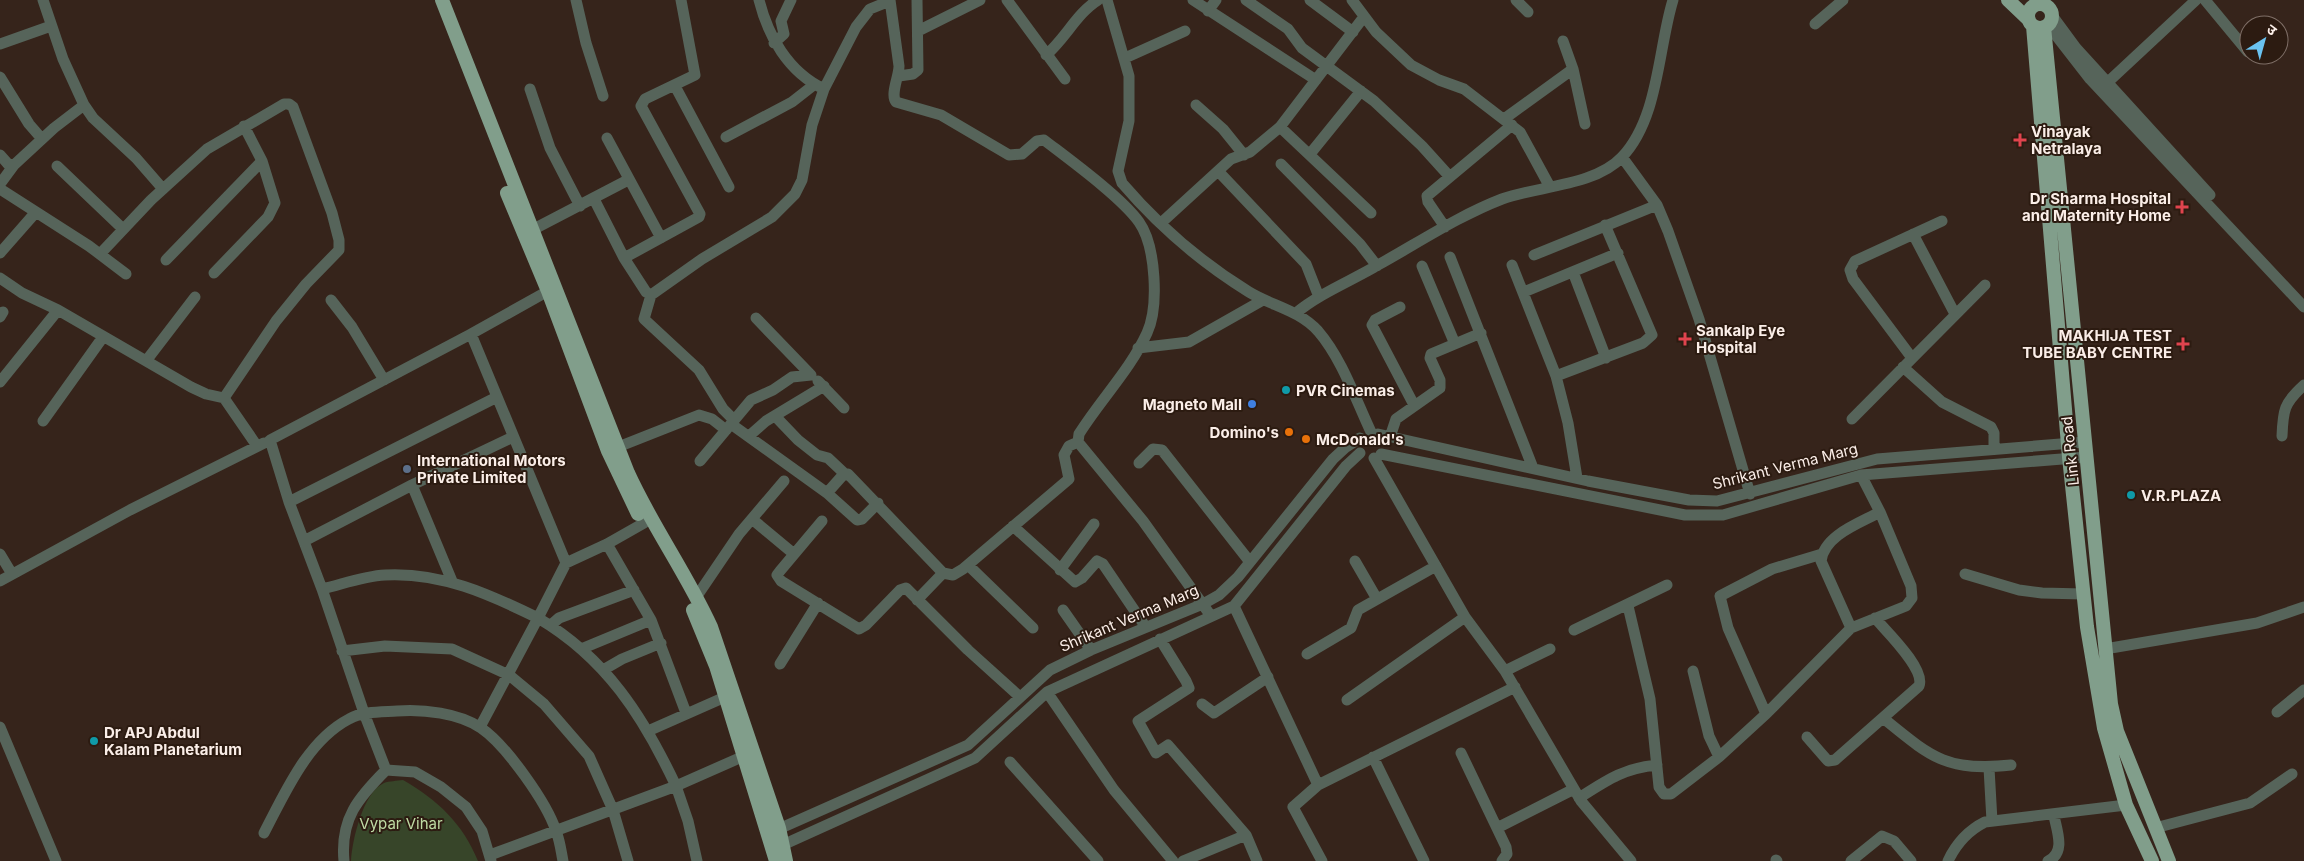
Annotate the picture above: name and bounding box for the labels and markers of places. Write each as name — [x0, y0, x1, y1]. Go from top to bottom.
place label: Vinayak Netralaya — [2031, 122, 2102, 158]
marker: Vinayak Netralaya — [2013, 133, 2027, 147]
place label: Dr Sharma Hospital and Maternity Home — [2022, 189, 2171, 225]
marker: Dr Sharma Hospital and Maternity Home — [2175, 200, 2189, 214]
place label: Sankalp Eye Hospital — [1696, 321, 1785, 357]
place label: MAKHIJA TEST TUBE BABY CENTRE — [2022, 326, 2172, 362]
marker: Sankalp Eye Hospital — [1678, 332, 1692, 346]
marker: MAKHIJA TEST TUBE BABY CENTRE — [2176, 337, 2190, 351]
place label: PVR Cinemas — [1296, 381, 1395, 400]
marker: PVR Cinemas — [1280, 384, 1292, 396]
place label: Magneto Mall — [1143, 395, 1242, 414]
marker: Magneto Mall — [1246, 398, 1258, 410]
place label: Domino's — [1210, 423, 1279, 442]
marker: Domino's — [1283, 426, 1295, 438]
place label: McDonald's — [1316, 430, 1404, 449]
marker: McDonald's — [1300, 433, 1312, 445]
place label: International Motors Private Limited — [417, 451, 566, 487]
marker: International Motors Private Limited — [401, 463, 413, 475]
place label: V.R.PLAZA — [2141, 486, 2221, 505]
marker: V.R.PLAZA — [2125, 489, 2137, 501]
place label: Dr APJ Abdul Kalam Planetarium — [104, 723, 242, 759]
marker: Dr APJ Abdul Kalam Planetarium — [88, 735, 100, 747]

